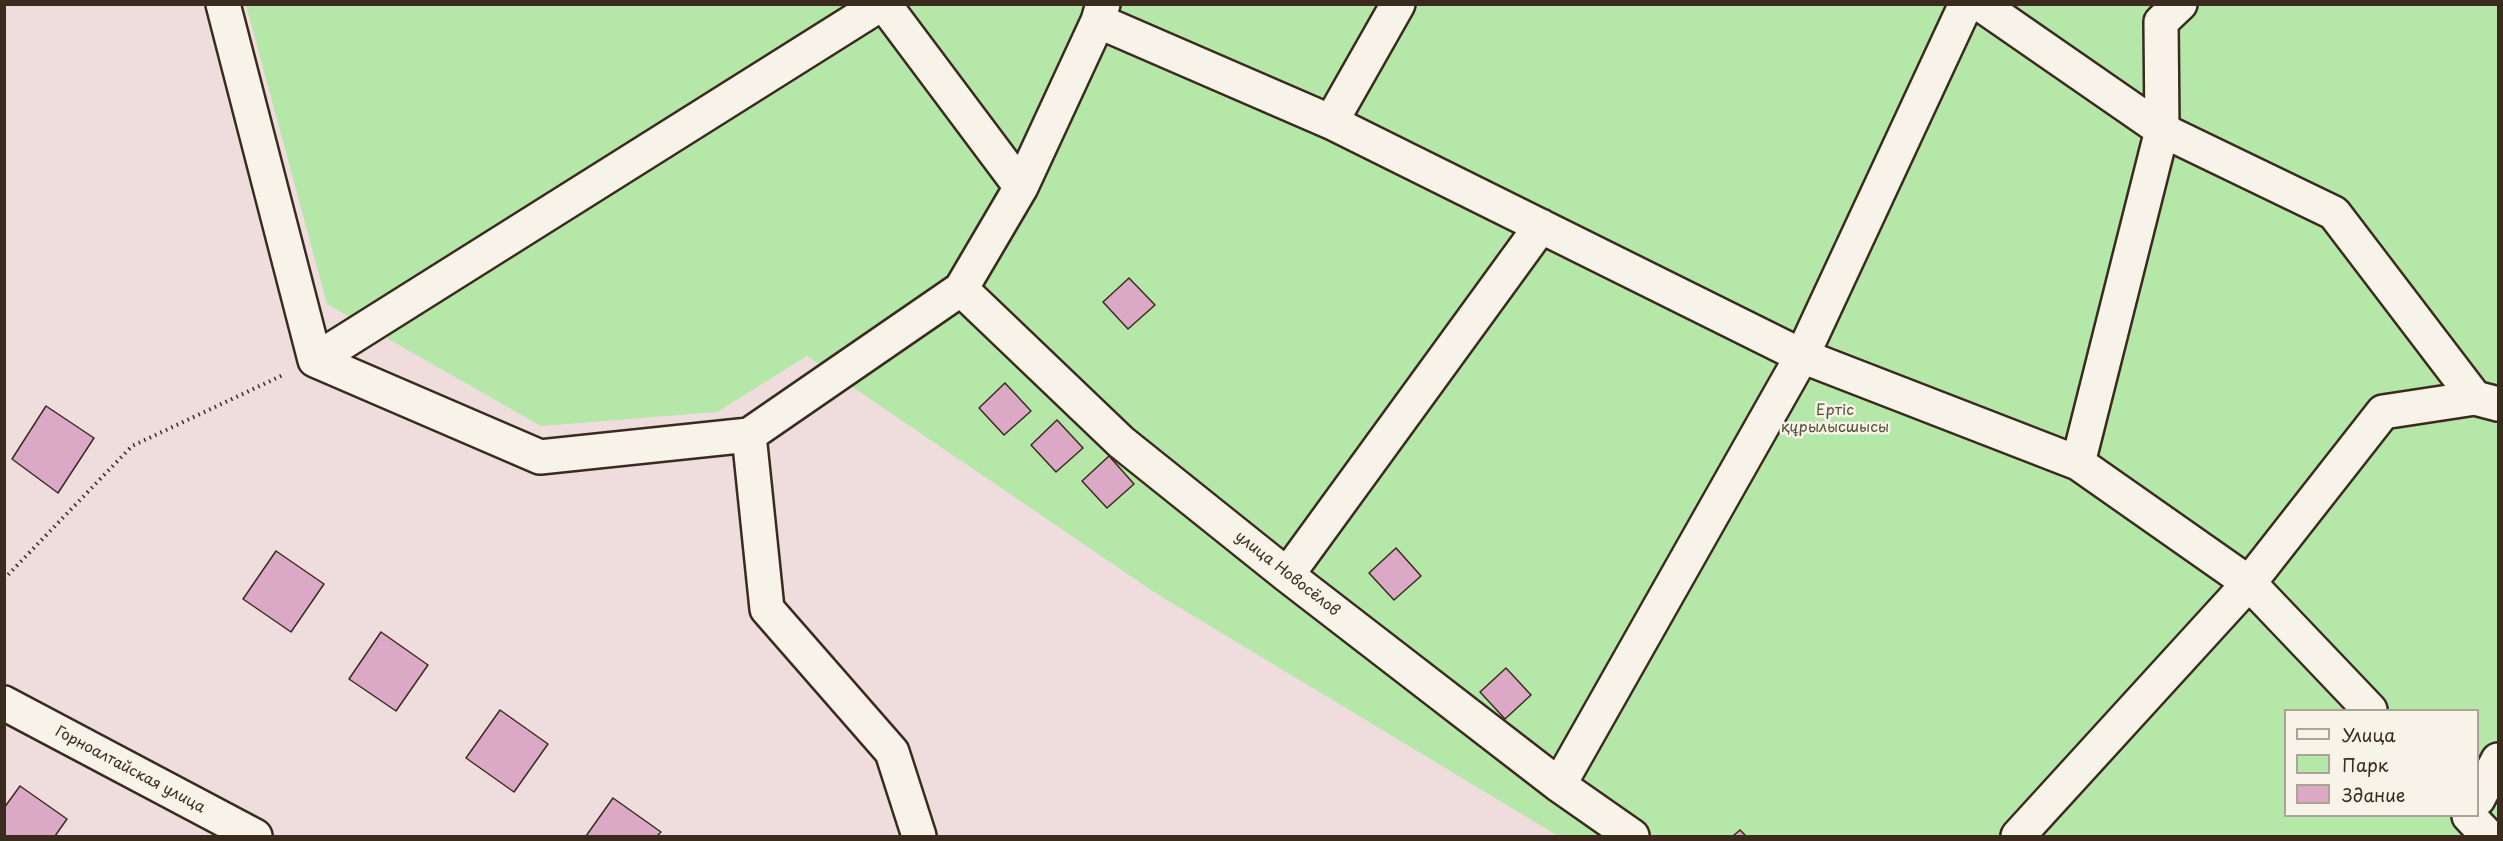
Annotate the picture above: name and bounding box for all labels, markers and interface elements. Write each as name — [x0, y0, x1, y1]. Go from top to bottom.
park label: Ертіс құрылысшысы — [1781, 402, 1889, 437]
street label: улица Новосёлов — [1231, 528, 1343, 620]
legend — [2284, 709, 2479, 817]
text: Улица — [2342, 721, 2396, 748]
street label: Горноалтайская улица — [52, 723, 208, 817]
text: Парк — [2342, 751, 2388, 778]
text: Здание — [2342, 781, 2405, 808]

